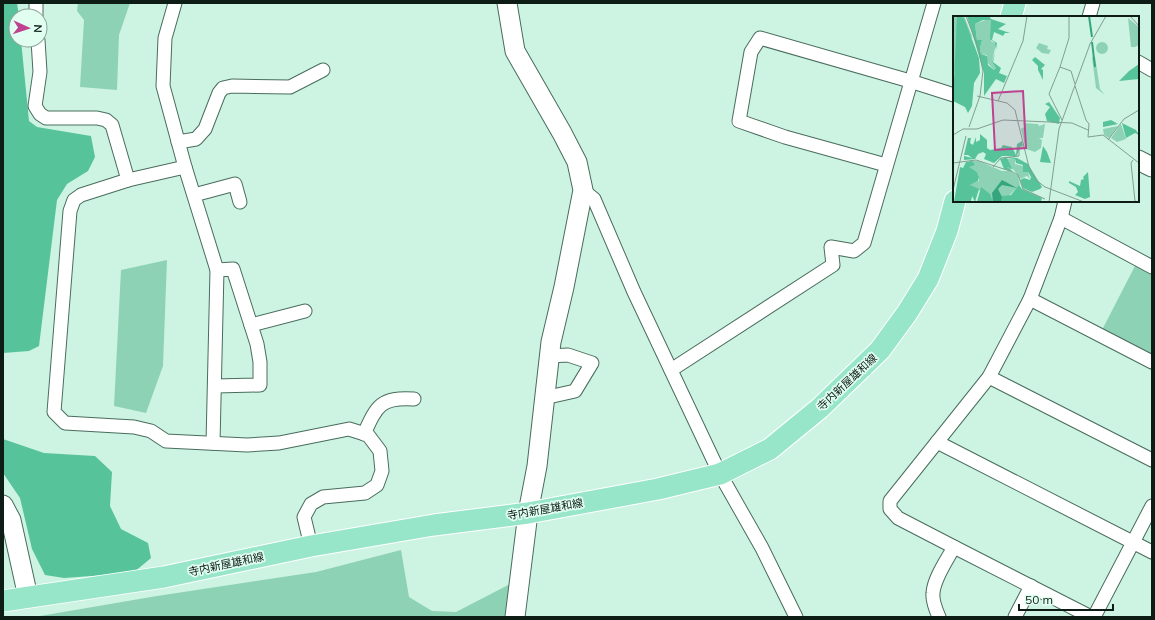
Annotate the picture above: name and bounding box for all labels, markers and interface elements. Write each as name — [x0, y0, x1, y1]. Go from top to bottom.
north arrow — [8, 8, 48, 48]
inset map — [953, 16, 1139, 202]
text: N — [31, 24, 45, 33]
street label: 寺内新屋雄和線 — [814, 351, 880, 413]
street label: 寺内新屋雄和線 — [506, 495, 584, 523]
street label: 寺内新屋雄和線 — [187, 549, 265, 579]
scale bar — [1019, 586, 1113, 612]
text: 50 m — [1025, 592, 1053, 607]

